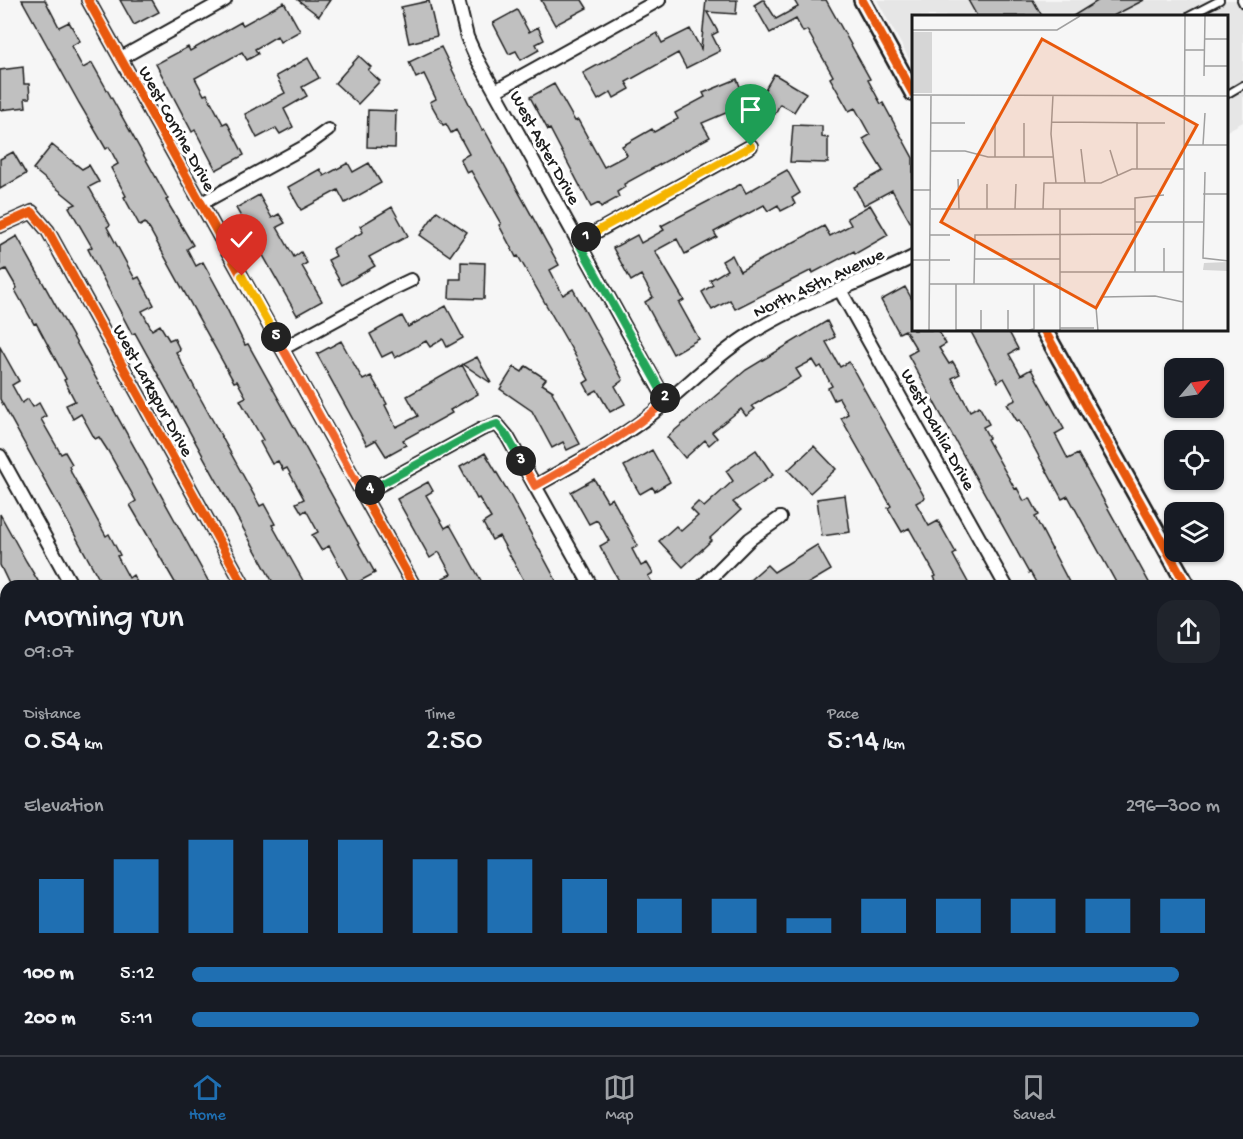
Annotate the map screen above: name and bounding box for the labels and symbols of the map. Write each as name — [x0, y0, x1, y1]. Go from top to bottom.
inset map — [912, 15, 1228, 332]
street label: West Corrine Drive — [133, 63, 219, 196]
pin — [725, 84, 776, 146]
street label: West Aster Drive — [504, 88, 584, 209]
pin — [216, 214, 267, 276]
pin: 1 — [571, 222, 601, 252]
street label: North 45th Avenue — [750, 244, 889, 324]
street label: West Larkspur Drive — [107, 322, 197, 461]
pin: 5 — [261, 322, 291, 352]
north arrow — [1164, 358, 1224, 418]
street label: West Dahlia Drive — [895, 366, 979, 495]
pin: 2 — [650, 383, 680, 413]
pin: 3 — [506, 446, 536, 476]
pin: 4 — [355, 475, 385, 505]

